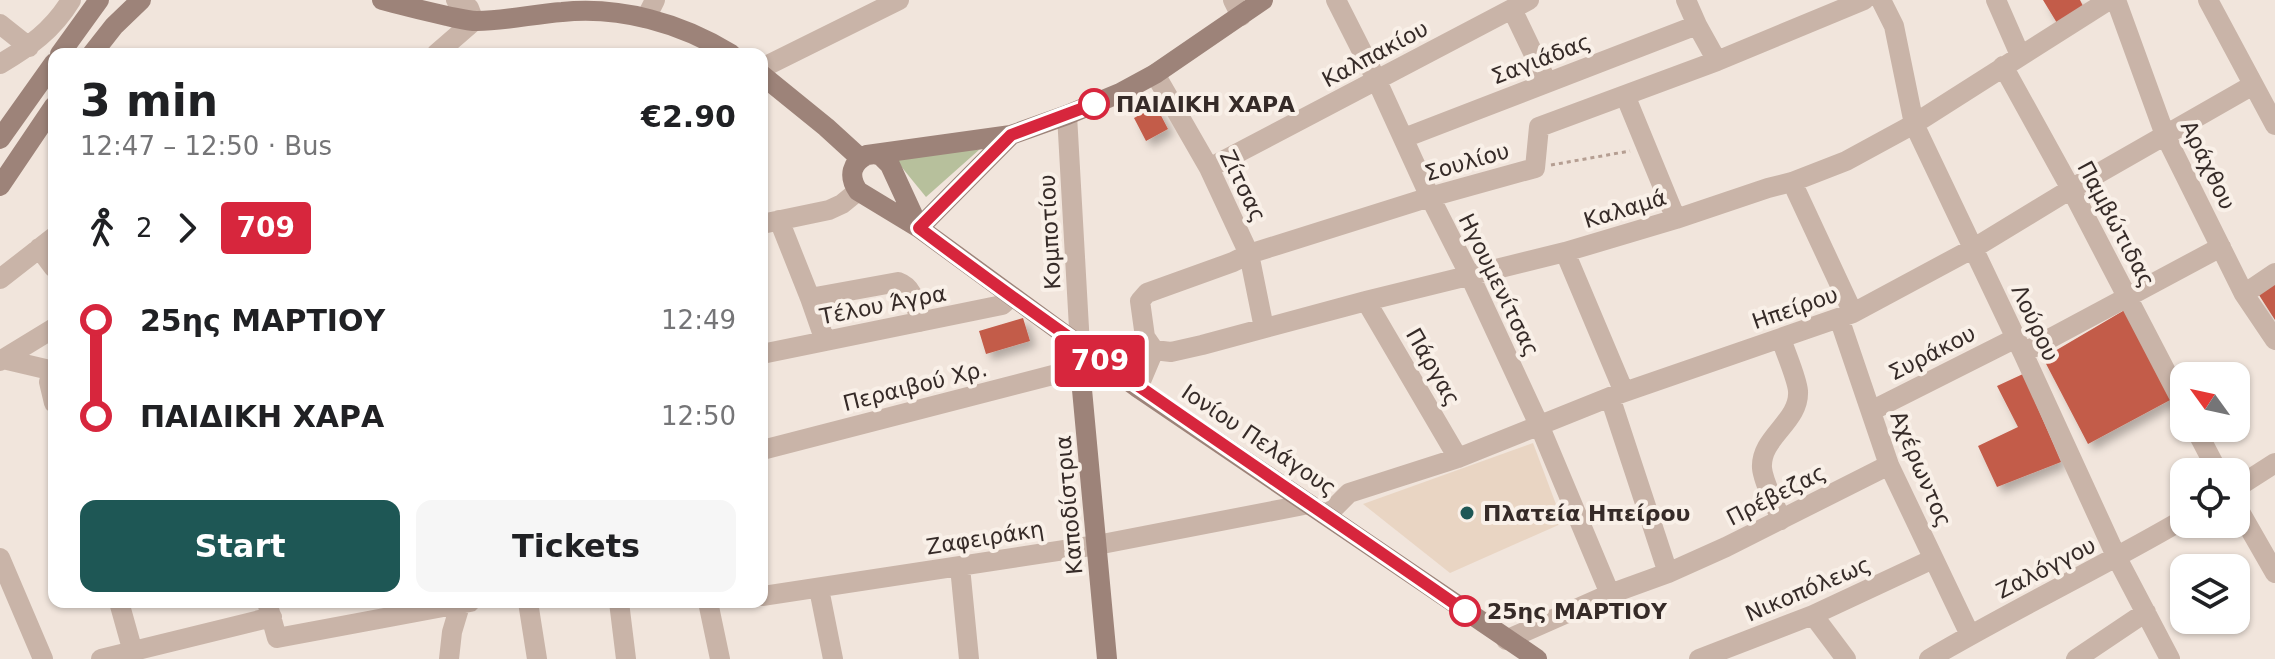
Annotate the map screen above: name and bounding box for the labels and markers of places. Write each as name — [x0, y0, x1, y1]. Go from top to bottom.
marker: ΠΑΙΔΙΚΗ ΧΑΡΑ — [1079, 89, 1109, 119]
place label: ΠΑΙΔΙΚΗ ΧΑΡΑ — [1116, 92, 1295, 117]
place label: Πλατεία Ηπείρου — [1483, 501, 1690, 526]
marker: Πλατεία Ηπείρου — [1458, 504, 1476, 522]
marker: 25ης ΜΑΡΤΙΟΥ — [1450, 596, 1480, 626]
place label: 25ης ΜΑΡΤΙΟΥ — [1487, 599, 1668, 624]

